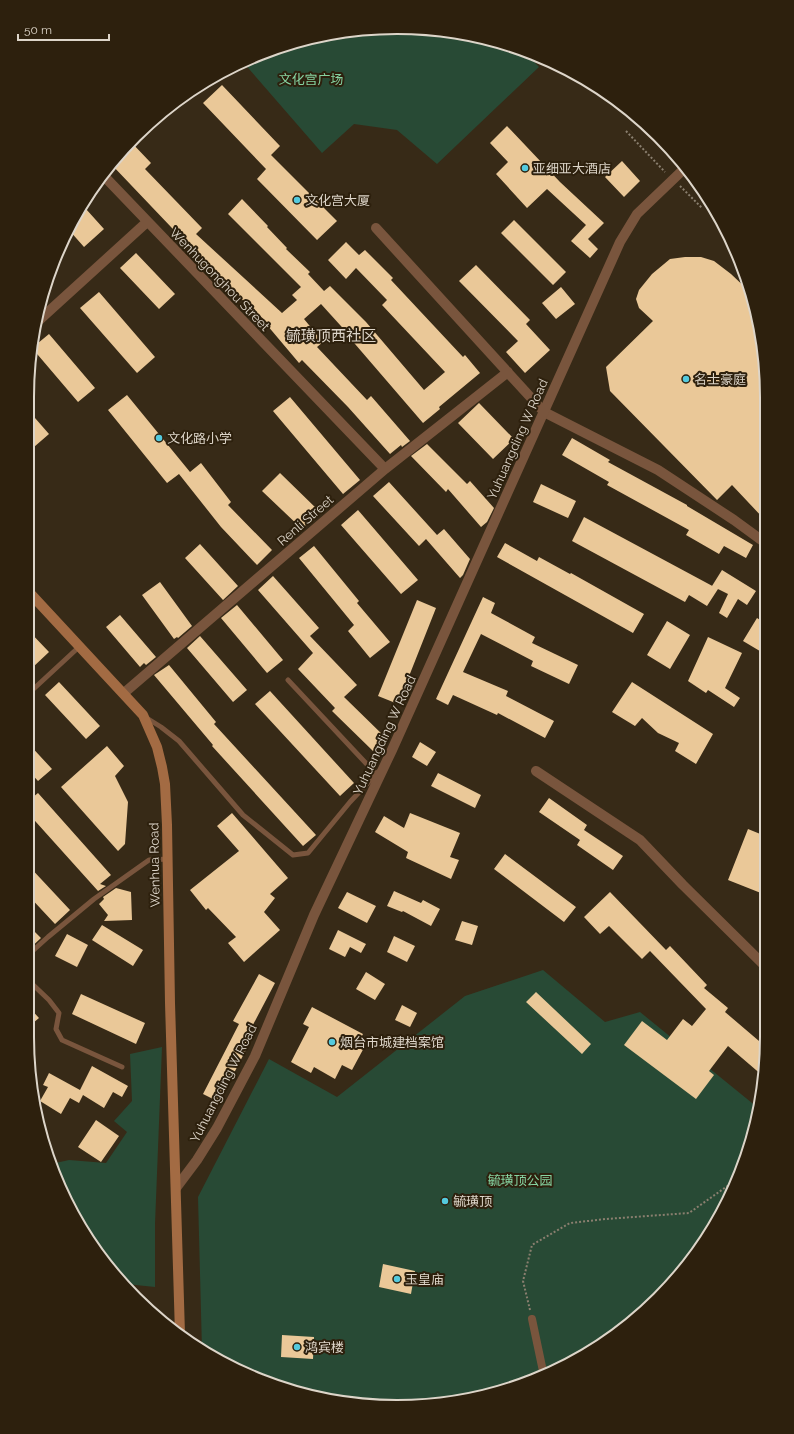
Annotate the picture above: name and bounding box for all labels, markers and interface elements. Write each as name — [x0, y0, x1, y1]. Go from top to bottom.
scale bar — [18, 16, 109, 42]
text: 50 m — [24, 23, 52, 37]
park label: 文化宫广场 — [278, 72, 344, 87]
place label: 亚细亚大酒店 — [533, 161, 611, 176]
marker: 亚细亚大酒店 — [520, 163, 530, 173]
place label: 文化宫大厦 — [305, 193, 370, 208]
marker: 文化宫大厦 — [292, 195, 302, 205]
street label: Wenhugonghou Street — [167, 225, 273, 334]
district label: 毓璜顶西社区 — [286, 327, 376, 345]
place label: 名士豪庭 — [694, 372, 746, 387]
marker: 名士豪庭 — [681, 374, 691, 384]
street label: Yuhuangding W Road — [484, 377, 551, 502]
place label: 文化路小学 — [167, 431, 232, 446]
marker: 文化路小学 — [154, 433, 164, 443]
street label: Renli Street — [274, 492, 337, 549]
street label: Yuhuangding W Road — [350, 673, 419, 797]
street label: Wenhua Road — [146, 822, 163, 908]
street label: Yuhuangding W Road — [187, 1022, 260, 1145]
place label: 烟台市城建档案馆 — [340, 1035, 444, 1050]
marker: 烟台市城建档案馆 — [327, 1037, 337, 1047]
park label: 毓璜顶公园 — [487, 1173, 553, 1188]
place label: 毓璜顶 — [453, 1194, 492, 1209]
marker: 毓璜顶 — [440, 1196, 450, 1206]
place label: 玉皇庙 — [405, 1272, 444, 1287]
marker: 玉皇庙 — [392, 1274, 402, 1284]
place label: 鸿宾楼 — [305, 1340, 344, 1355]
marker: 鸿宾楼 — [292, 1342, 302, 1352]

